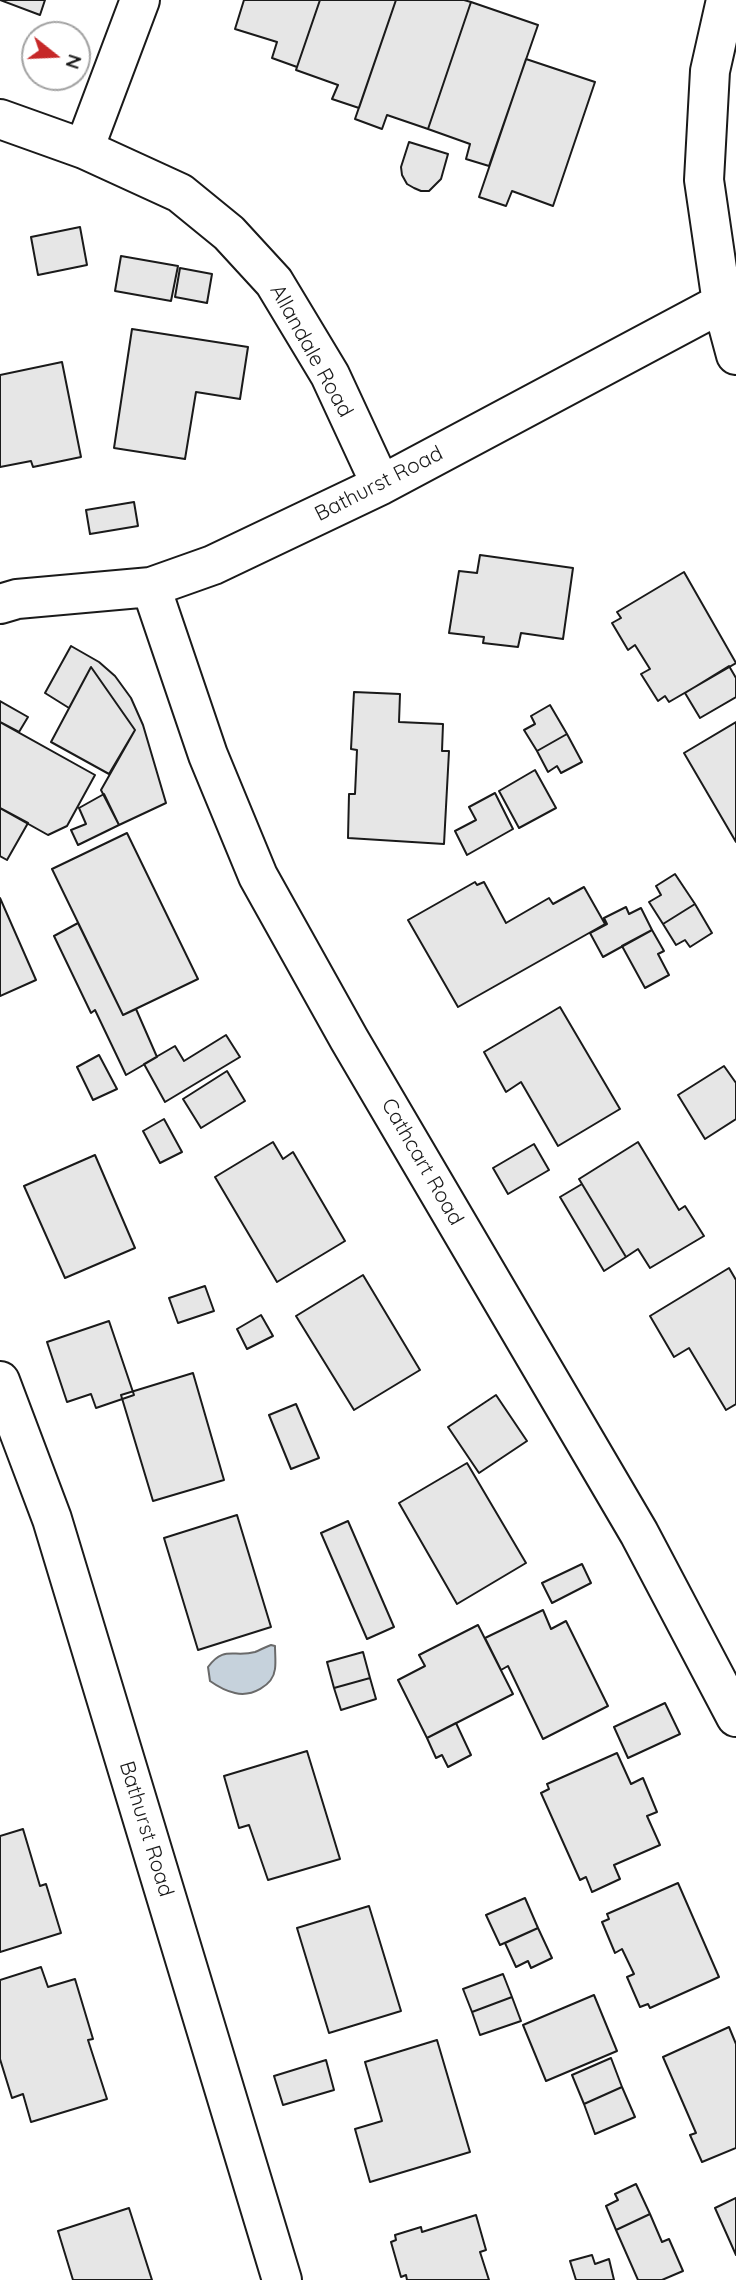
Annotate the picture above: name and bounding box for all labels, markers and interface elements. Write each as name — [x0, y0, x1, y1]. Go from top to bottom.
north arrow — [21, 21, 91, 91]
text: N — [60, 52, 88, 72]
street label: Allandale Road — [264, 280, 358, 422]
street label: Bathurst Road — [311, 441, 447, 527]
street label: Cathcart Road — [376, 1094, 468, 1230]
street label: Bathurst Road — [113, 1758, 179, 1900]

